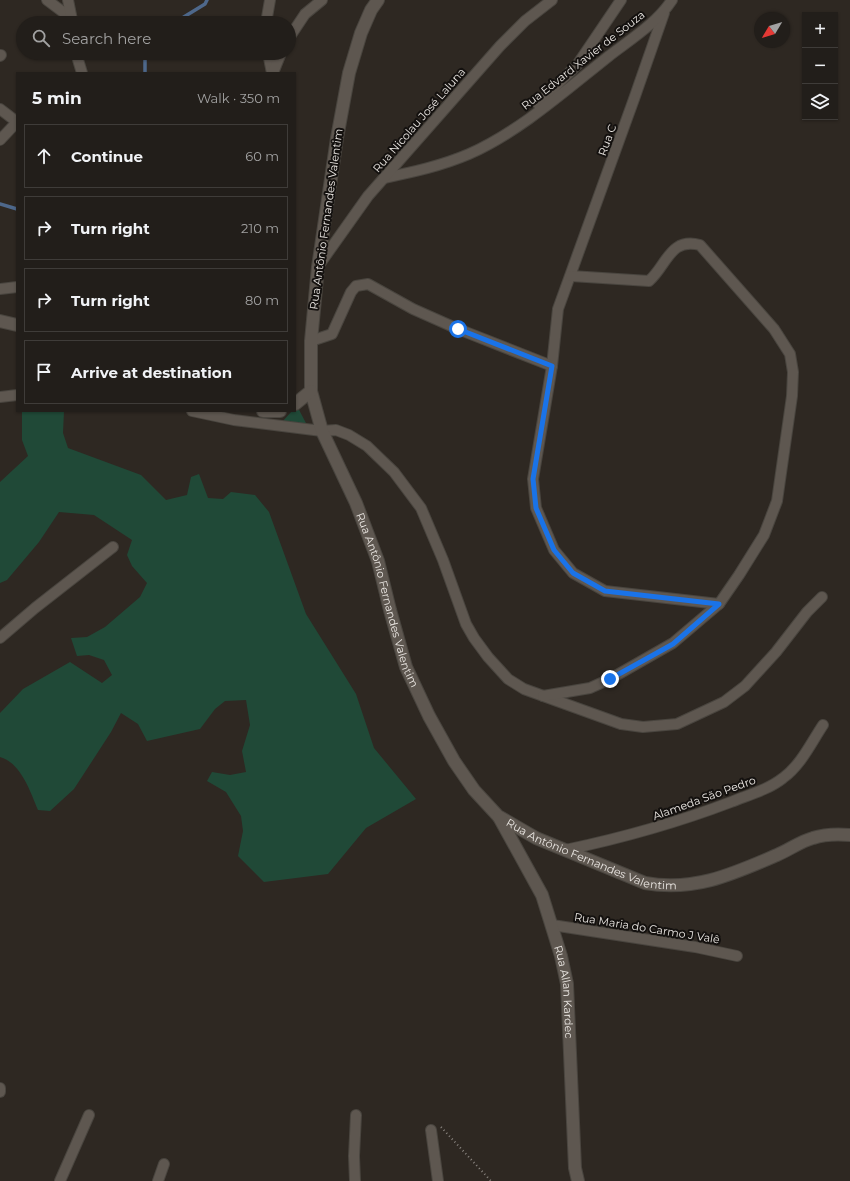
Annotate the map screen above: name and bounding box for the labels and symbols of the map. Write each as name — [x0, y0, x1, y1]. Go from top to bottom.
street label: Rua Edvard Xavier de Souza — [519, 7, 647, 113]
north arrow — [754, 12, 790, 48]
street label: Rua Nicolau José Laluna — [370, 65, 468, 175]
street label: Rua C — [595, 122, 619, 158]
street label: Rua Antônio Fernandes Valentim — [306, 128, 346, 310]
route start — [449, 320, 467, 338]
street label: Rua Antônio Fernandes Valentim — [353, 510, 422, 690]
route end — [601, 670, 619, 688]
street label: Alameda São Pedro — [651, 773, 757, 823]
street label: Rua Antônio Fernandes Valentim — [504, 815, 677, 892]
street label: Rua Maria do Carmo J Valê — [573, 910, 721, 946]
street label: Rua Allan Kardec — [551, 943, 576, 1039]

